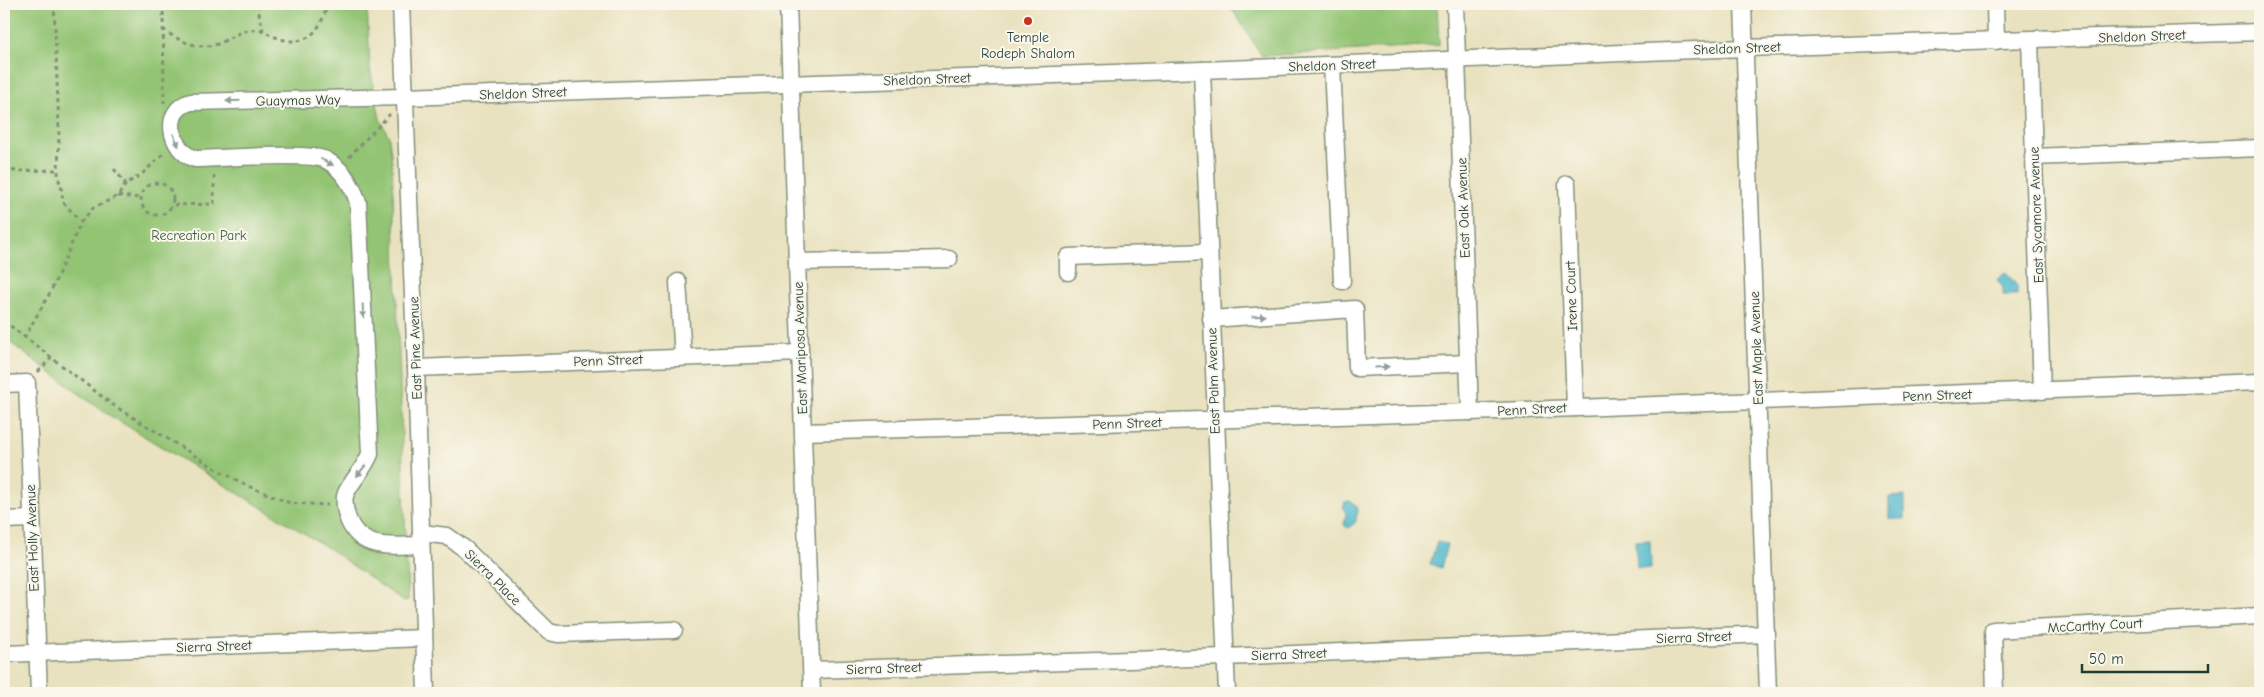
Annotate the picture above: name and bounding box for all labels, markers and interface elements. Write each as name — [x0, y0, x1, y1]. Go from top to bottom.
marker: Temple Rodeph Shalom — [1022, 15, 1034, 27]
street label: Sheldon Street — [2098, 26, 2187, 47]
place label: Temple Rodeph Shalom — [981, 29, 1075, 62]
street label: Sheldon Street — [1693, 38, 1782, 59]
street label: Sheldon Street — [1288, 55, 1377, 76]
street label: Sheldon Street — [883, 69, 972, 90]
street label: Sheldon Street — [479, 83, 568, 104]
street label: Guaymas Way — [256, 91, 341, 110]
one-way arrow — [225, 97, 241, 105]
one-way arrow — [172, 133, 180, 147]
street label: East Sycamore Avenue — [2026, 146, 2047, 283]
street label: East Oak Avenue — [1453, 157, 1474, 258]
one-way arrow — [319, 158, 334, 166]
park label: Recreation Park — [151, 227, 247, 244]
street label: Irene Court — [1562, 260, 1581, 331]
street label: East Mariposa Avenue — [790, 281, 811, 415]
street label: East Maple Avenue — [1746, 291, 1767, 405]
street label: East Pine Avenue — [405, 296, 426, 400]
one-way arrow — [360, 304, 368, 320]
one-way arrow — [1251, 312, 1267, 320]
street label: East Palm Avenue — [1203, 327, 1224, 435]
street label: Penn Street — [573, 351, 644, 370]
one-way arrow — [1374, 363, 1390, 371]
street label: Penn Street — [1902, 386, 1973, 405]
street label: Penn Street — [1497, 399, 1568, 420]
street label: Penn Street — [1092, 414, 1163, 433]
one-way arrow — [356, 464, 366, 478]
street label: East Holly Avenue — [22, 484, 43, 592]
street label: Sierra Place — [461, 546, 524, 609]
street label: McCarthy Court — [2047, 614, 2144, 636]
street label: Sierra Street — [1656, 628, 1733, 647]
street label: Sierra Street — [176, 637, 253, 656]
scale bar — [2082, 642, 2208, 674]
street label: Sierra Street — [1251, 645, 1328, 664]
text: 50 m — [2089, 650, 2124, 668]
street label: Sierra Street — [846, 659, 923, 678]

